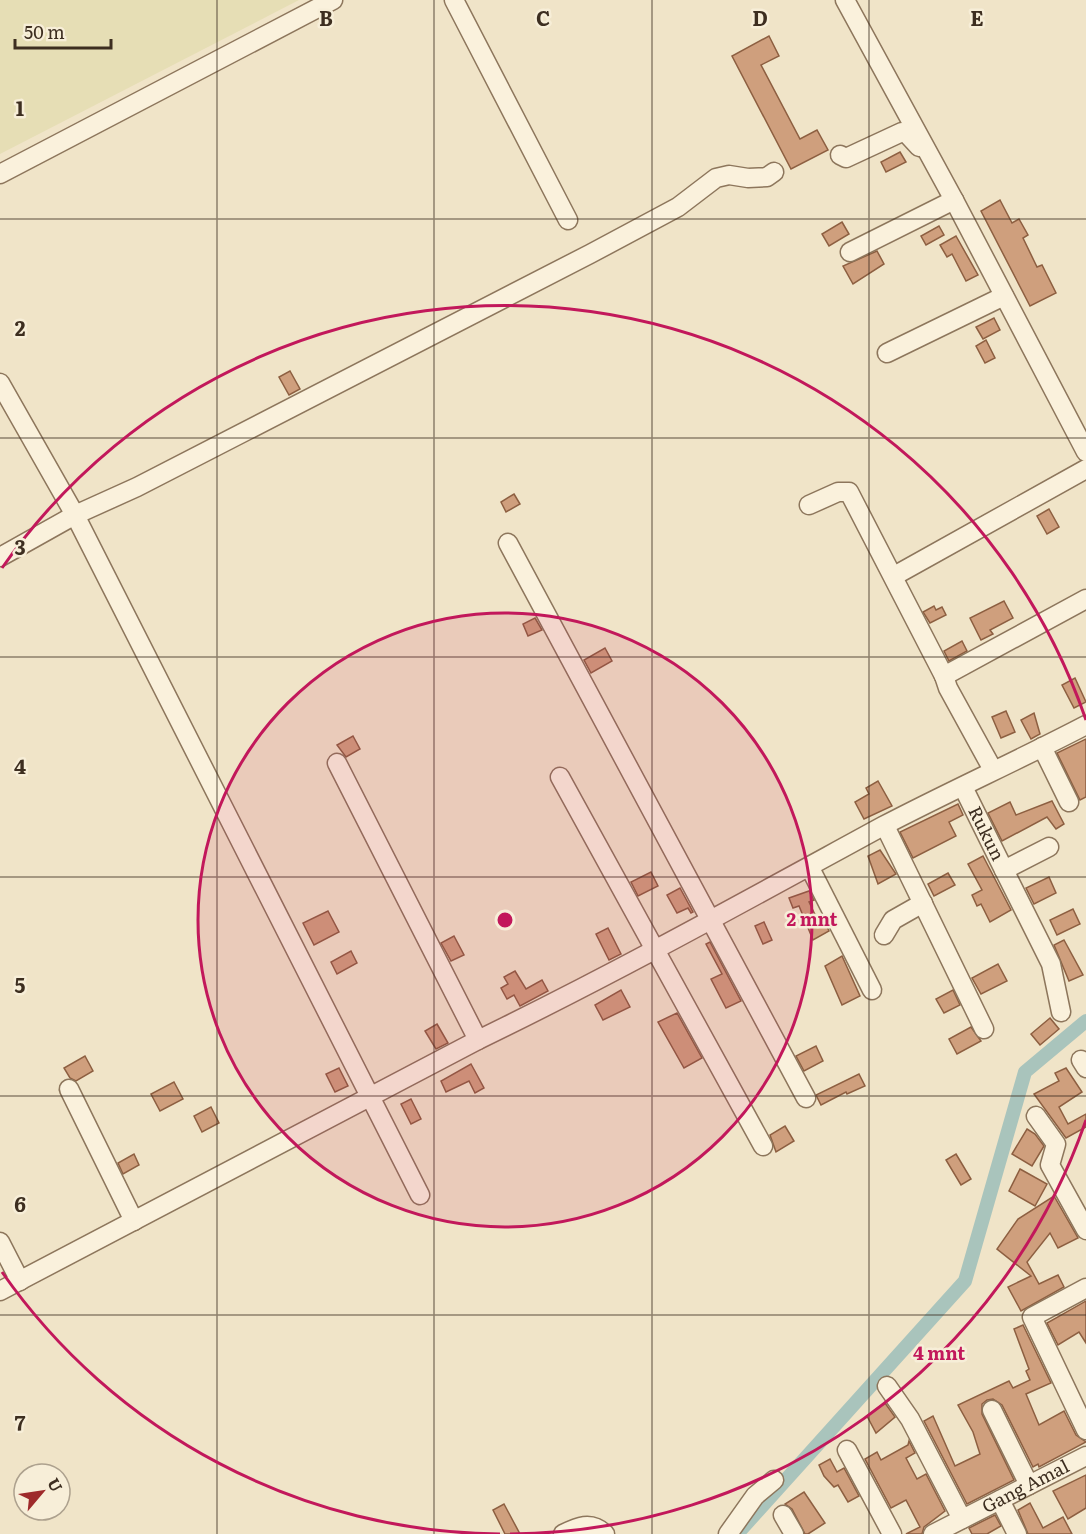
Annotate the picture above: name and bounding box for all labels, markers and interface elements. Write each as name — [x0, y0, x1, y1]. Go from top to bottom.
text: B — [319, 2, 333, 32]
text: C — [536, 2, 550, 32]
text: D — [752, 2, 768, 32]
text: E — [970, 2, 984, 32]
scale bar — [15, 12, 111, 50]
text: 50 m — [24, 18, 65, 45]
text: 1 — [16, 92, 24, 122]
text: 2 — [15, 312, 26, 342]
text: 3 — [14, 531, 26, 561]
text: 4 — [14, 750, 26, 780]
street label: Rukun — [962, 801, 1012, 865]
text: 2 mnt — [787, 905, 838, 932]
centre of rings — [495, 910, 515, 930]
text: 5 — [15, 969, 26, 999]
text: 6 — [14, 1188, 26, 1218]
text: 4 mnt — [913, 1339, 965, 1366]
text: 7 — [15, 1407, 26, 1437]
street label: Gang Amal — [977, 1452, 1073, 1519]
north arrow — [12, 1462, 72, 1522]
text: U — [42, 1473, 70, 1496]

